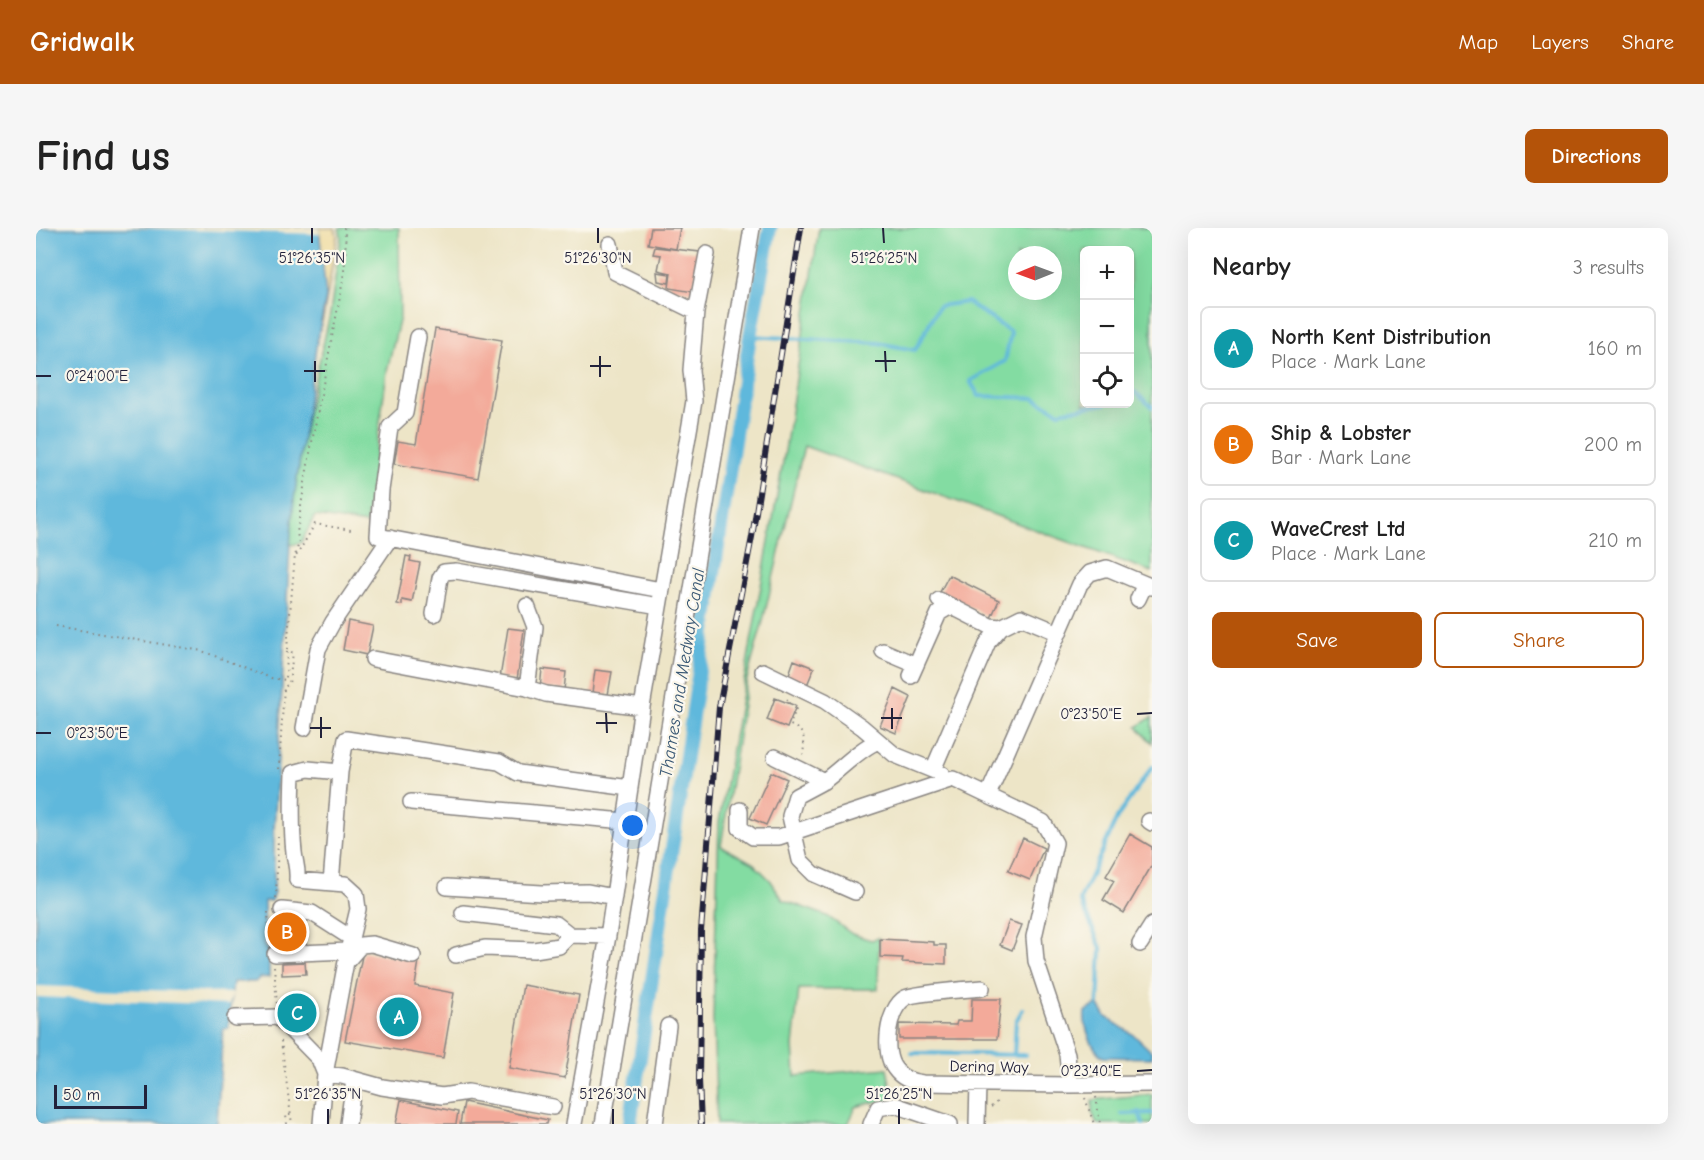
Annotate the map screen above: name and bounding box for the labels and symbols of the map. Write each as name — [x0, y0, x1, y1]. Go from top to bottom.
north arrow — [1008, 246, 1062, 300]
text: 51°26'35"N — [279, 249, 345, 267]
text: 51°26'30"N — [564, 249, 632, 267]
text: 51°26'25"N — [851, 249, 917, 267]
text: 0°24'00"E — [66, 367, 128, 385]
water label: Thames and Medway Canal — [656, 566, 710, 779]
text: 0°23'50"E — [1060, 705, 1122, 723]
text: 0°23'50"E — [66, 724, 128, 742]
your location — [618, 811, 647, 840]
pin: B — [268, 910, 306, 954]
pin: C — [278, 990, 316, 1036]
pin: A — [380, 994, 418, 1040]
street label: Dering Way — [949, 1057, 1029, 1077]
text: 0°23'40"E — [1061, 1062, 1121, 1080]
scale bar — [54, 1082, 147, 1110]
text: 51°26'35"N — [295, 1085, 361, 1103]
text: 51°26'30"N — [579, 1085, 647, 1103]
text: 51°26'25"N — [866, 1085, 932, 1103]

